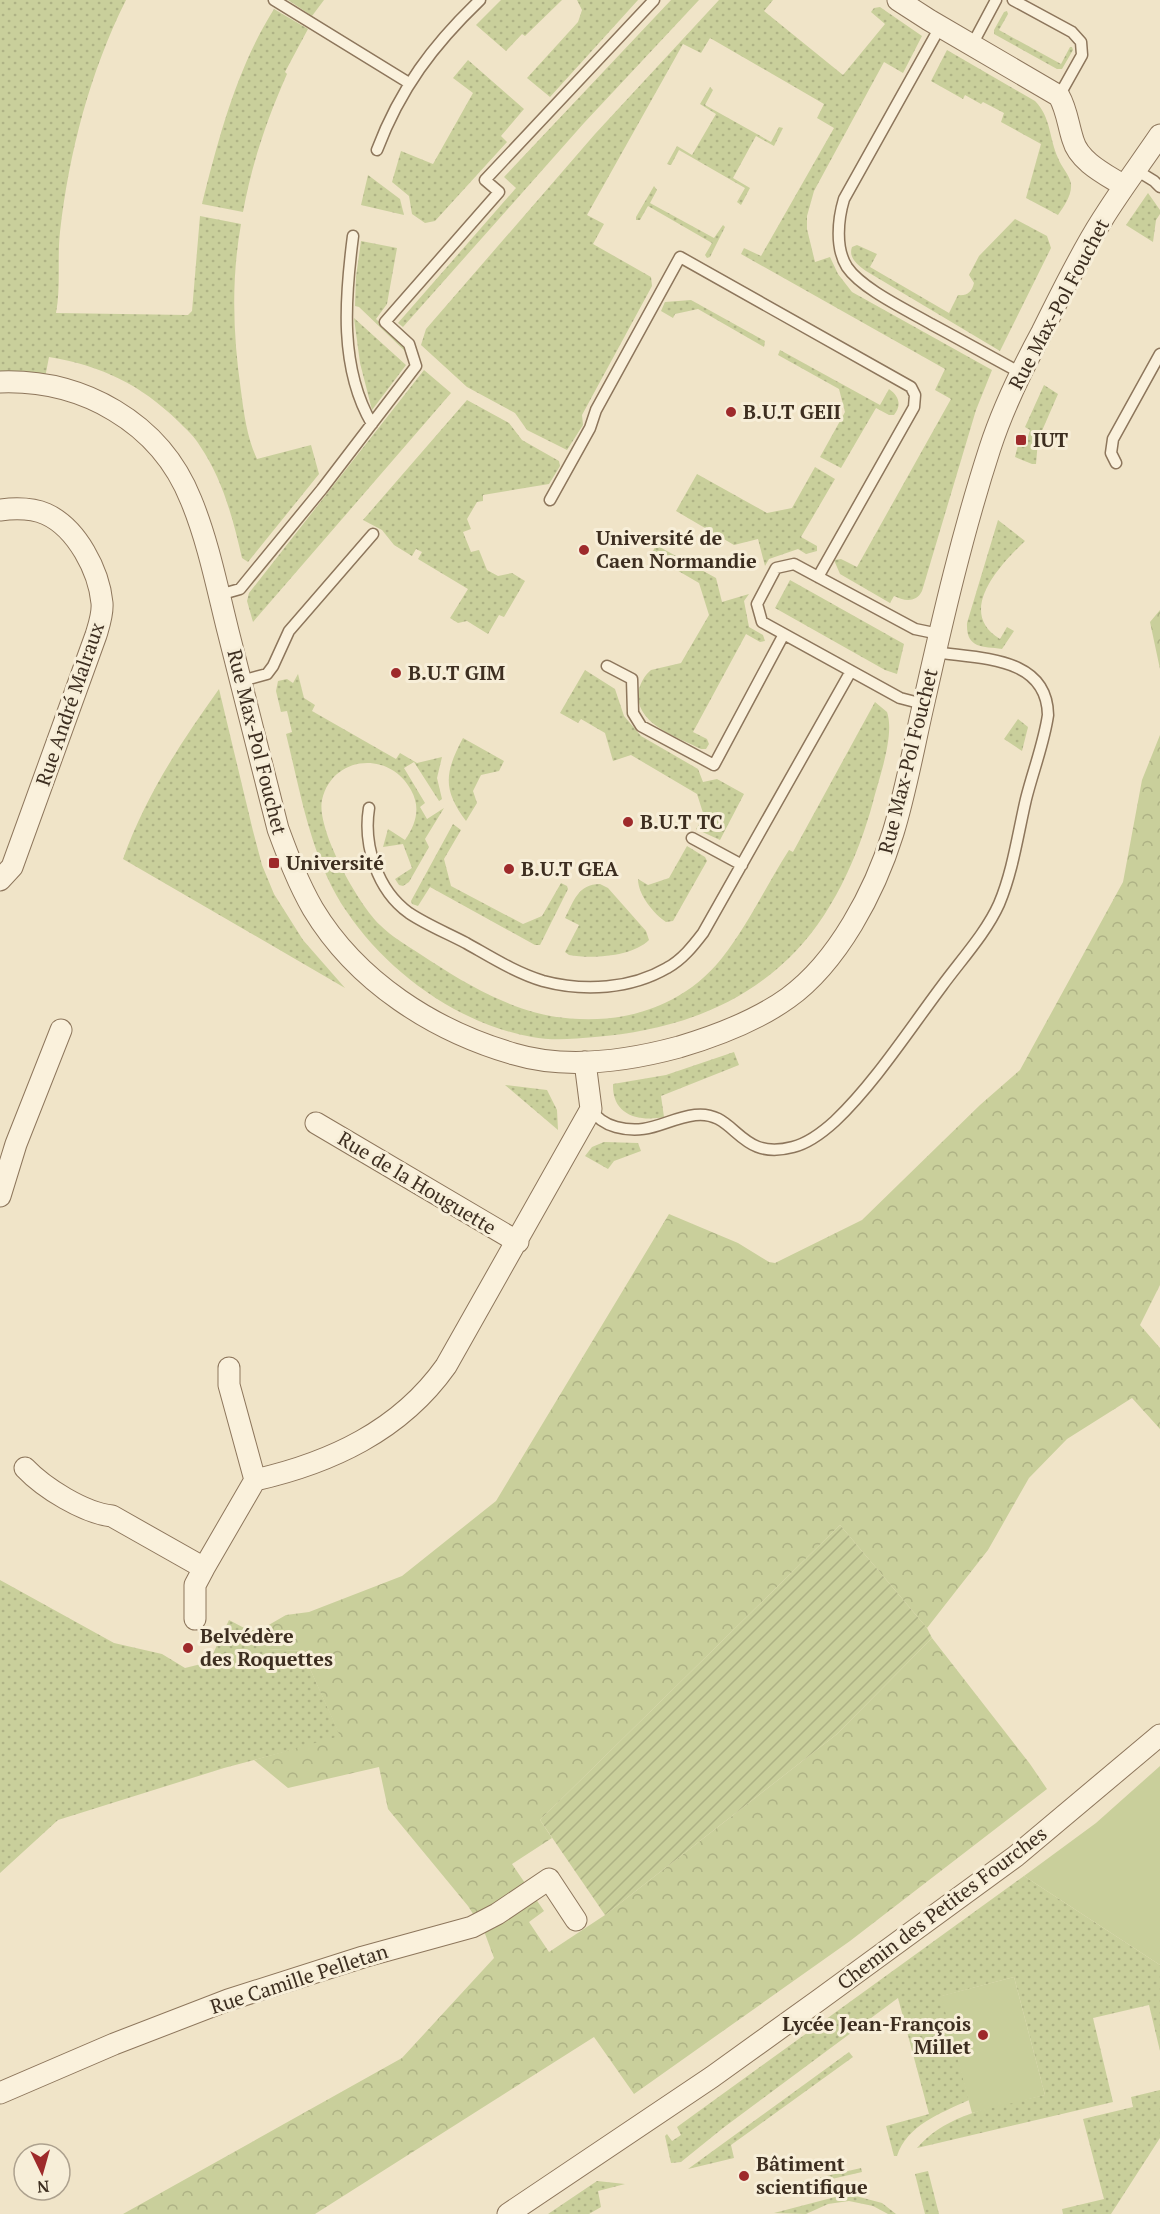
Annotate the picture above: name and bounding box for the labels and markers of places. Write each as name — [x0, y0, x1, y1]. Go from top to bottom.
place label: B.U.T GEII — [743, 398, 841, 425]
marker: B.U.T GEII — [724, 405, 738, 419]
place label: IUT — [1033, 426, 1069, 453]
marker: IUT — [1014, 433, 1028, 447]
place label: Université de Caen Normandie — [596, 524, 757, 574]
marker: Université de Caen Normandie — [577, 543, 591, 557]
place label: B.U.T GIM — [408, 659, 505, 686]
marker: B.U.T GIM — [389, 666, 403, 680]
place label: B.U.T TC — [640, 808, 723, 835]
marker: B.U.T TC — [621, 815, 635, 829]
place label: Université — [286, 849, 384, 876]
place label: B.U.T GEA — [521, 855, 619, 882]
marker: Université — [267, 856, 281, 870]
marker: B.U.T GEA — [502, 862, 516, 876]
place label: Belvédère des Roquettes — [200, 1622, 333, 1672]
marker: Belvédère des Roquettes — [181, 1641, 195, 1655]
place label: Lycée Jean-François Millet — [782, 2010, 971, 2060]
marker: Lycée Jean-François Millet — [976, 2028, 990, 2042]
place label: Bâtiment scientifique — [756, 2150, 868, 2200]
marker: Bâtiment scientifique — [737, 2169, 751, 2183]

